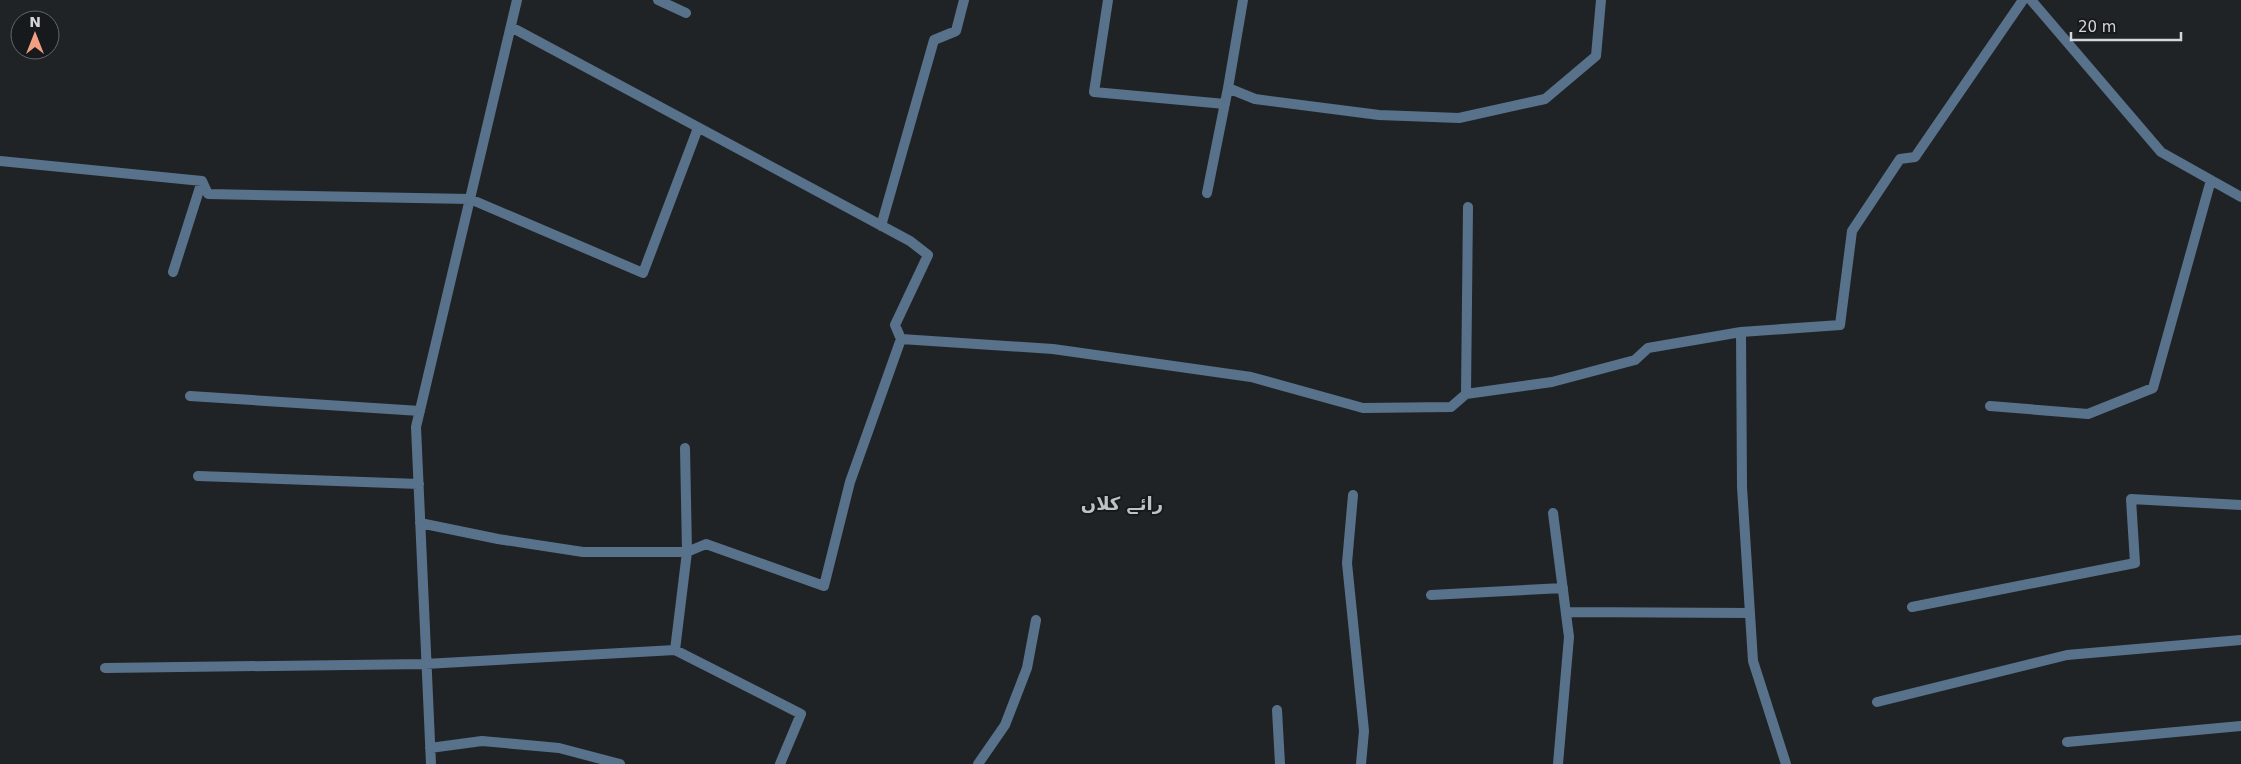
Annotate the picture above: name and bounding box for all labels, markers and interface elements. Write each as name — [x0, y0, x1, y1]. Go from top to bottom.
north arrow — [10, 10, 60, 60]
scale bar — [2071, 10, 2181, 42]
text: N — [29, 14, 41, 30]
text: 20 m — [2078, 18, 2116, 36]
district label: رائے کلاں — [1081, 493, 1163, 515]

